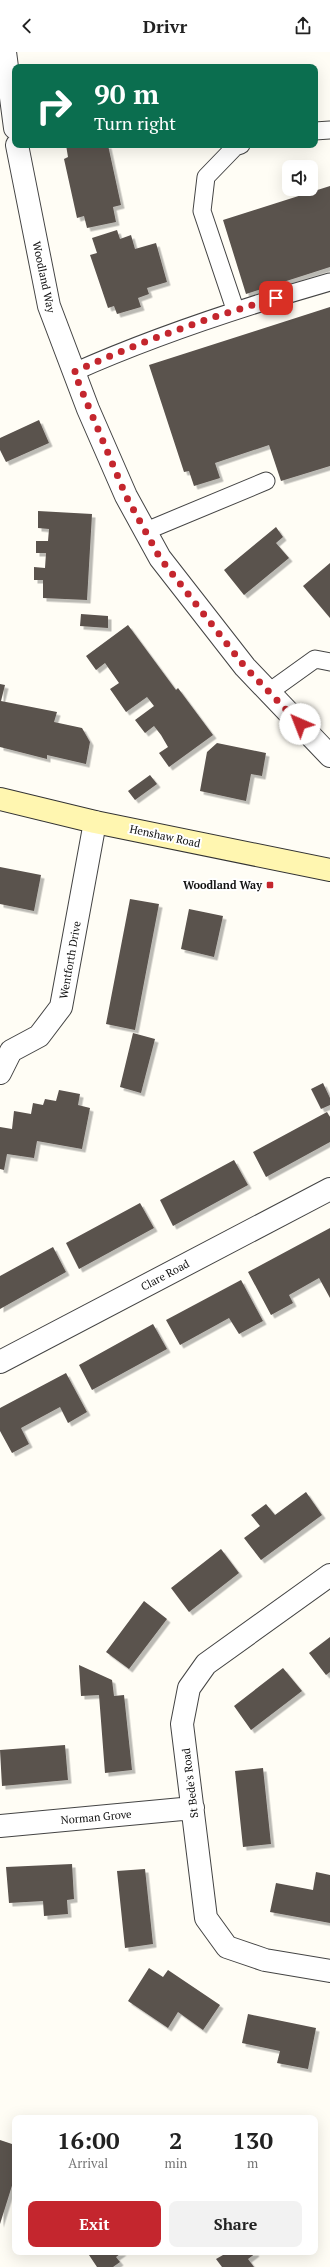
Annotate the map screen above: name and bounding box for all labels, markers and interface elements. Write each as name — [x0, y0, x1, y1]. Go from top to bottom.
text: Drivr — [143, 14, 187, 38]
icon: back — [16, 15, 38, 37]
icon: share — [292, 15, 314, 37]
text: 90 m — [94, 75, 159, 112]
icon: right — [28, 80, 80, 132]
text: Turn right — [94, 111, 176, 135]
map controls — [282, 160, 318, 196]
button: sound — [282, 160, 318, 196]
street label: Woodland Way — [30, 240, 58, 314]
pin — [259, 281, 293, 315]
icon: arrive — [265, 287, 287, 309]
position arrow — [279, 703, 321, 745]
street label: Henshaw Road — [128, 822, 202, 850]
place label: Woodland Way — [183, 878, 262, 892]
marker: Woodland Way — [265, 880, 275, 890]
street label: Wentforth Drive — [56, 919, 84, 1000]
street label: Clare Road — [138, 1256, 192, 1294]
street label: St Bede's Road — [179, 1747, 201, 1819]
street label: Norman Grove — [60, 1807, 133, 1827]
text: 16:00 — [57, 2124, 119, 2156]
text: 2 — [169, 2124, 183, 2156]
text: 130 — [232, 2124, 273, 2156]
text: Arrival — [68, 2154, 108, 2172]
text: min — [164, 2154, 187, 2172]
text: m — [247, 2154, 258, 2172]
button: Exit — [28, 2201, 161, 2247]
button: Share — [169, 2201, 302, 2247]

